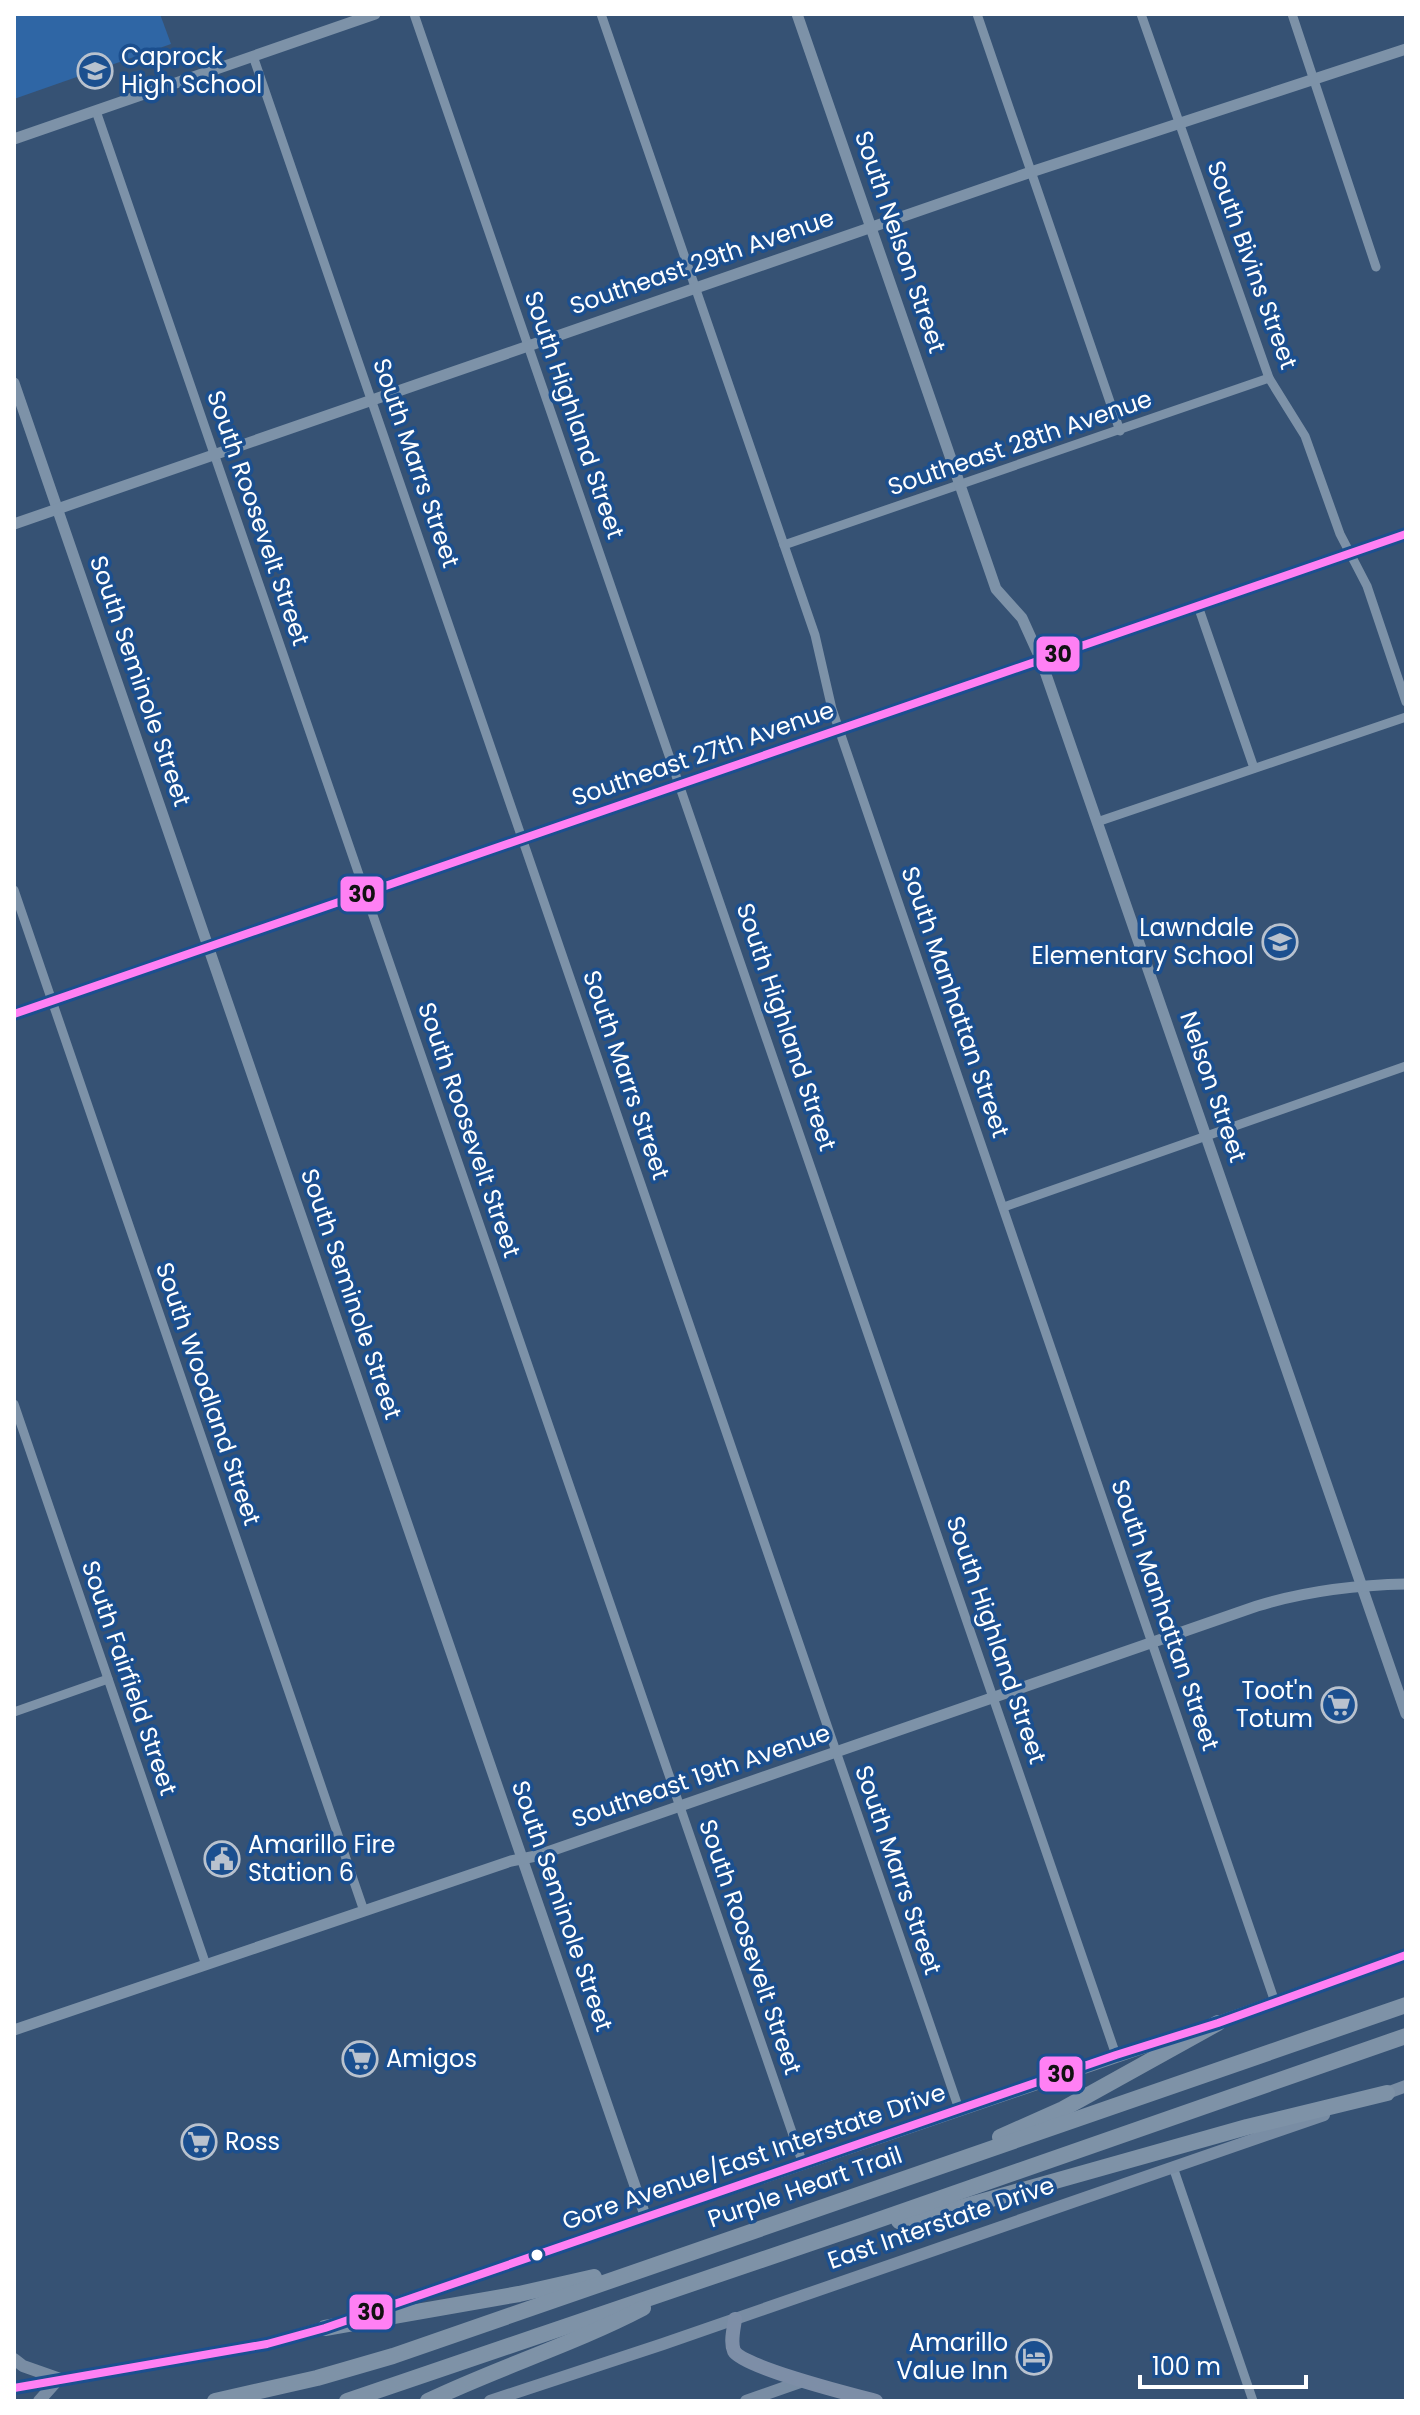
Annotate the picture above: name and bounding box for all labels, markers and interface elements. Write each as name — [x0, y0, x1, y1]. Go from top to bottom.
place label: Caprock High School — [121, 40, 262, 101]
school or university icon: Caprock High School — [76, 52, 114, 90]
street label: South Nelson Street — [847, 126, 954, 357]
street label: South Bivins Street — [1199, 156, 1306, 374]
street label: Southeast 29th Avenue — [565, 201, 838, 322]
street label: South Highland Street — [517, 287, 632, 543]
street label: South Marrs Street — [365, 354, 468, 572]
street label: Southeast 28th Avenue — [883, 382, 1156, 503]
street label: South Roosevelt Street — [199, 386, 318, 650]
street label: South Seminole Street — [82, 551, 199, 811]
line badge: 30 — [1035, 635, 1081, 673]
text: 30 — [1044, 639, 1072, 670]
street label: Southeast 27th Avenue — [567, 693, 838, 814]
street label: South Manhattan Street — [893, 862, 1017, 1142]
line badge: 30 — [339, 875, 385, 913]
text: 30 — [348, 879, 376, 910]
street label: South Highland Street — [729, 899, 844, 1155]
place label: Lawndale Elementary School — [1031, 911, 1254, 972]
school or university icon: Lawndale Elementary School — [1261, 923, 1299, 961]
street label: South Marrs Street — [575, 966, 678, 1184]
street label: South Roosevelt Street — [410, 998, 529, 1262]
street label: Nelson Street — [1172, 1007, 1255, 1167]
street label: South Seminole Street — [293, 1164, 410, 1424]
street label: South Woodland Street — [148, 1258, 269, 1530]
street label: South Manhattan Street — [1103, 1475, 1227, 1755]
street label: South Highland Street — [939, 1512, 1054, 1768]
street label: South Fairfield Street — [74, 1556, 185, 1800]
place label: Toot'n Totum — [1236, 1674, 1313, 1735]
supermarket icon: Toot'n Totum — [1320, 1686, 1358, 1724]
street label: Southeast 19th Avenue — [567, 1716, 834, 1835]
street label: South Marrs Street — [847, 1761, 950, 1979]
street label: South Seminole Street — [504, 1776, 621, 2036]
street label: South Roosevelt Street — [691, 1815, 810, 2079]
place label: Amarillo Fire Station 6 — [248, 1828, 395, 1889]
public building icon: Amarillo Fire Station 6 — [203, 1840, 241, 1878]
supermarket icon: Amigos — [341, 2040, 379, 2078]
place label: Amigos — [386, 2042, 477, 2075]
line badge: 30 — [1038, 2055, 1084, 2093]
text: 30 — [1047, 2059, 1075, 2090]
street label: Gore Avenue/East Interstate Drive — [559, 2078, 949, 2236]
supermarket icon: Ross — [180, 2123, 218, 2161]
place label: Ross — [225, 2125, 280, 2158]
street label: Purple Heart Trail — [703, 2138, 906, 2235]
street label: East Interstate Drive — [824, 2171, 1058, 2275]
unlabelled marker — [529, 2247, 545, 2263]
line badge: 30 — [348, 2293, 394, 2331]
text: 30 — [357, 2297, 385, 2328]
place label: Amarillo Value Inn — [896, 2326, 1008, 2387]
hotel icon: Amarillo Value Inn — [1015, 2338, 1053, 2376]
scale bar — [1140, 2339, 1306, 2389]
text: 100 m — [1152, 2350, 1221, 2383]

